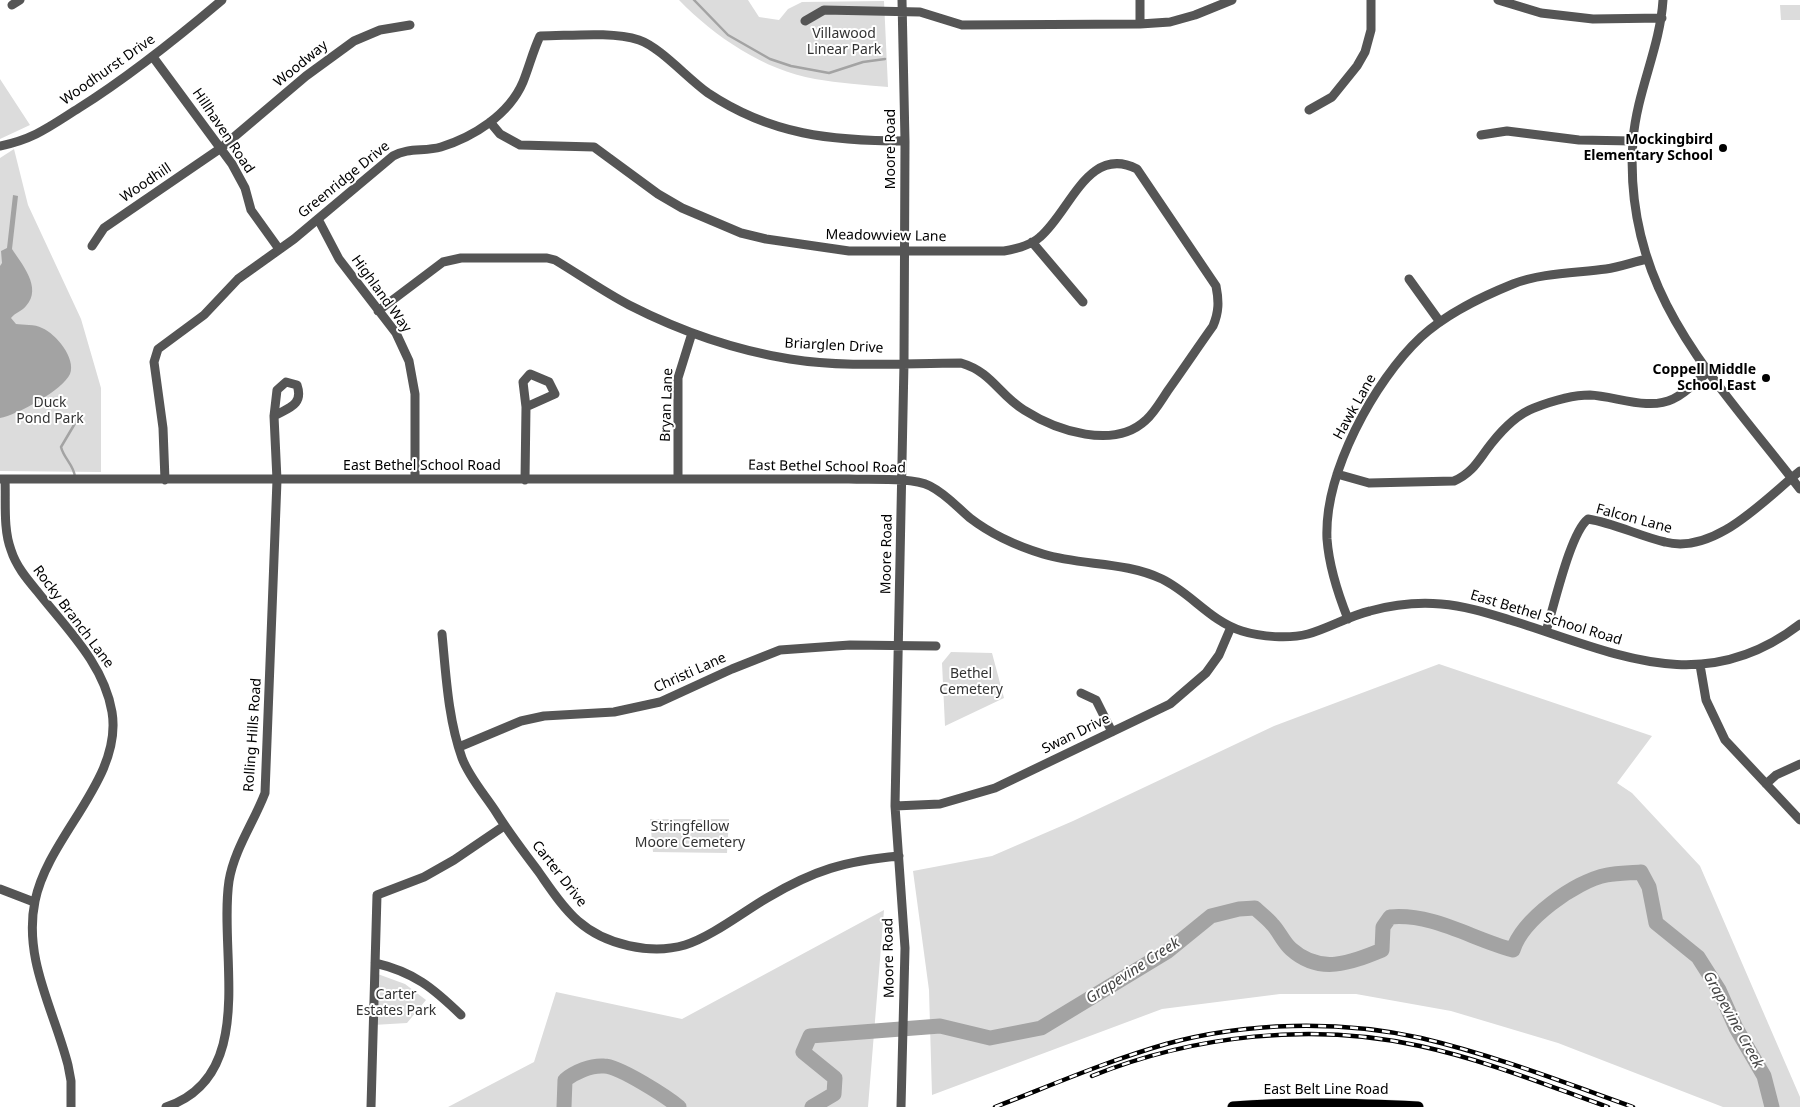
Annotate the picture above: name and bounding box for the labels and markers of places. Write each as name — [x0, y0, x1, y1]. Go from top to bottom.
place label: Mockingbird Elementary School — [1583, 132, 1713, 164]
marker: Mockingbird Elementary School — [1717, 142, 1729, 154]
place label: Coppell Middle School East — [1653, 362, 1756, 394]
marker: Coppell Middle School East — [1760, 372, 1772, 384]

